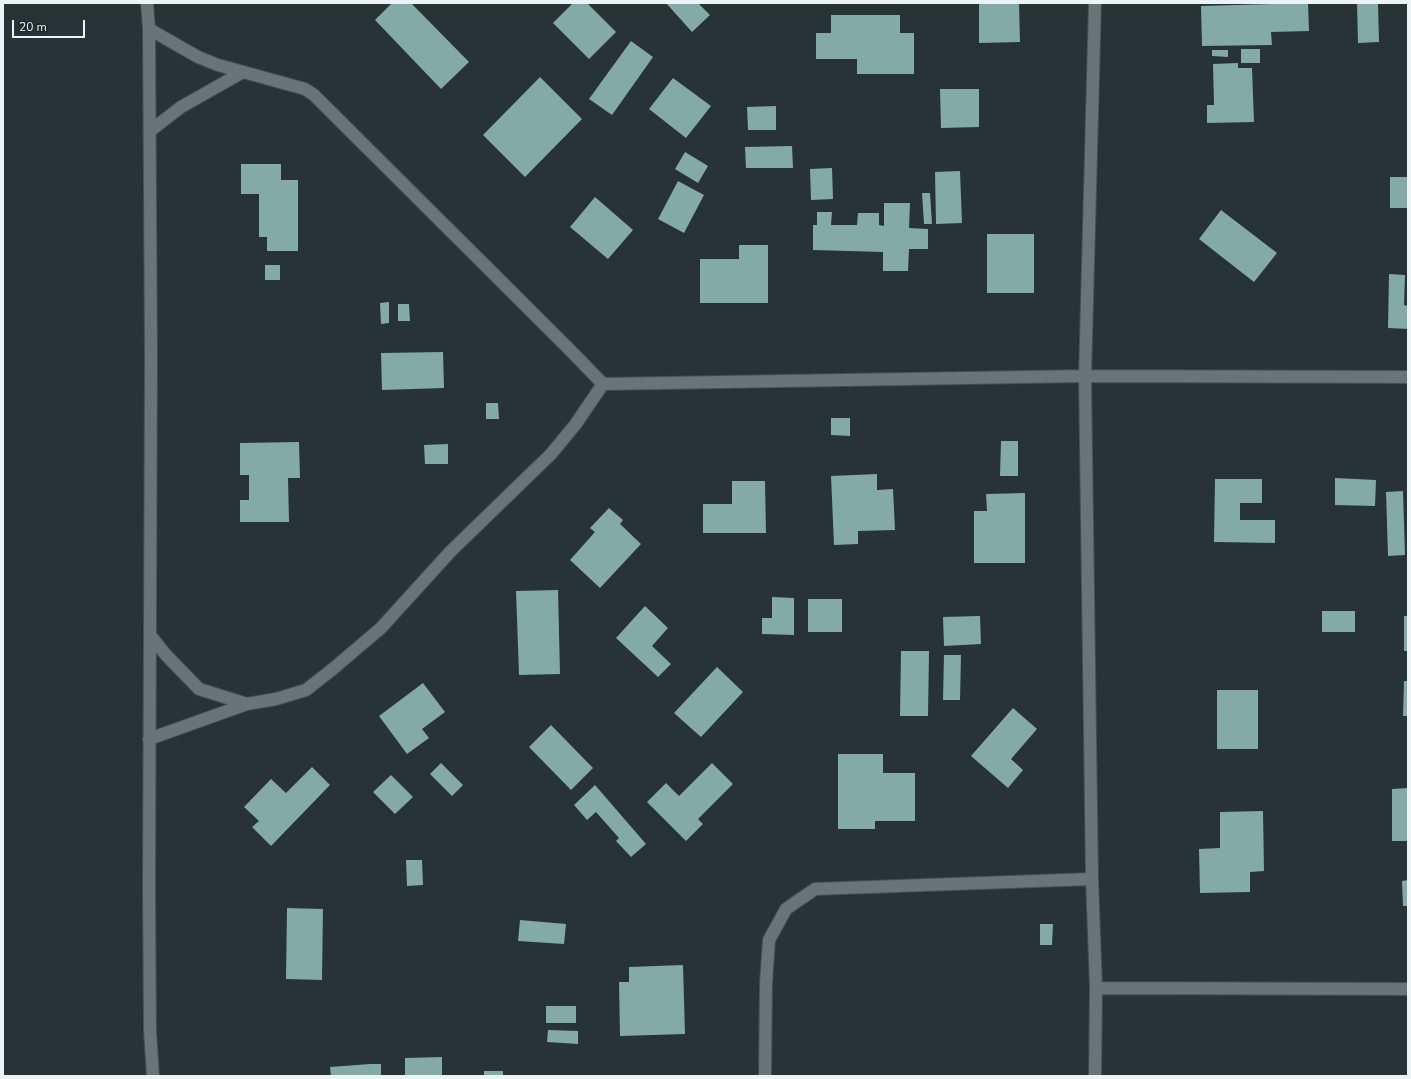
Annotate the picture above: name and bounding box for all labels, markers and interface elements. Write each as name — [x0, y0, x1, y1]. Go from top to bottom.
scale bar — [14, 12, 87, 38]
text: 20 m — [19, 19, 47, 35]

